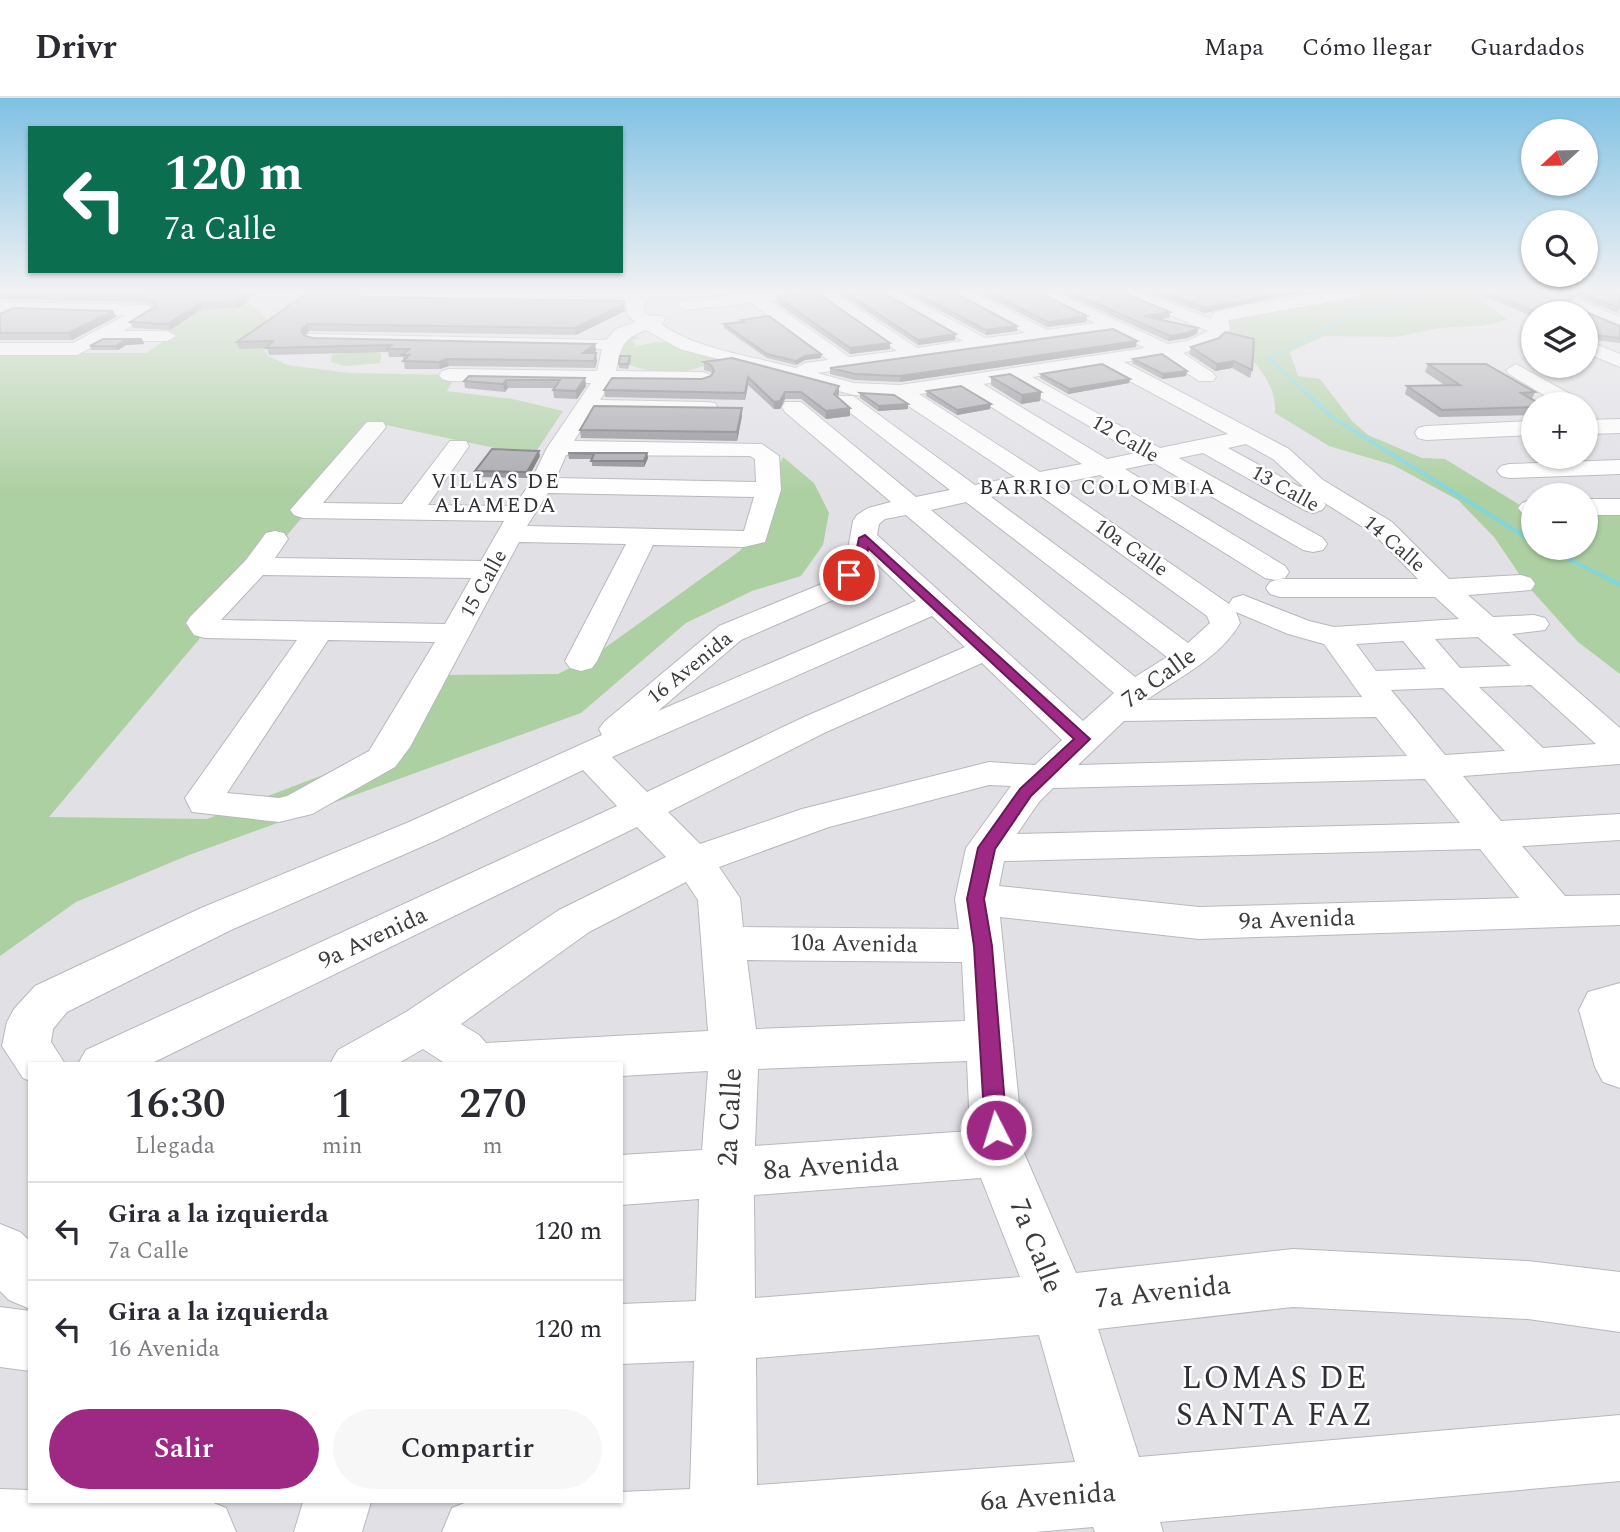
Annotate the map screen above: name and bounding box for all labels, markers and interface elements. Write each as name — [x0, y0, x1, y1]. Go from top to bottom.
text: Drivr — [35, 23, 117, 73]
text: Mapa — [1204, 30, 1264, 66]
text: Cómo llegar — [1302, 30, 1432, 66]
text: Guardados — [1470, 30, 1585, 66]
north arrow — [1521, 119, 1598, 196]
map controls — [1521, 119, 1598, 560]
text: 120 m — [164, 137, 303, 212]
icon: left — [49, 154, 140, 245]
text: 7a Calle — [164, 205, 277, 254]
button: search — [1521, 210, 1598, 287]
button: layers — [1521, 301, 1598, 378]
button: + — [1521, 392, 1598, 469]
street label: 12 Calle — [1085, 407, 1165, 471]
street label: 13 Calle — [1245, 457, 1325, 521]
district label: VILLAS DE ALAMEDA — [431, 466, 561, 522]
district label: BARRIO COLOMBIA — [979, 472, 1217, 504]
button: − — [1521, 483, 1598, 560]
street label: 14 Calle — [1356, 508, 1432, 580]
street label: 10a Calle — [1087, 511, 1175, 585]
street label: 15 Calle — [452, 544, 516, 624]
pin — [819, 545, 879, 605]
icon: arrive — [830, 556, 868, 594]
street label: 16 Avenida — [640, 623, 740, 713]
street label: 7a Calle — [1114, 639, 1204, 717]
street label: 9a Avenida — [313, 897, 434, 979]
street label: 9a Avenida — [1238, 900, 1356, 940]
street label: 10a Avenida — [789, 925, 919, 963]
street label: 2a Calle — [706, 1067, 754, 1167]
text: 16:30 — [125, 1073, 226, 1136]
text: 1 — [331, 1073, 353, 1136]
text: 270 — [459, 1073, 526, 1136]
position arrow — [959, 1093, 1033, 1167]
text: Llegada — [135, 1129, 215, 1164]
text: min — [322, 1129, 362, 1164]
text: m — [483, 1129, 503, 1164]
street label: 8a Avenida — [762, 1140, 901, 1192]
street label: 7a Calle — [998, 1192, 1074, 1300]
text: Gira a la izquierda — [108, 1194, 329, 1234]
text: 120 m — [534, 1211, 602, 1251]
icon: left — [49, 1212, 87, 1250]
text: 7a Calle — [108, 1234, 189, 1269]
street label: 7a Avenida — [1093, 1263, 1233, 1320]
text: Gira a la izquierda — [108, 1292, 329, 1332]
text: 120 m — [534, 1309, 602, 1349]
icon: left — [49, 1310, 87, 1348]
text: 16 Avenida — [108, 1332, 220, 1367]
district label: LOMAS DE SANTA FAZ — [1176, 1354, 1374, 1440]
button: Salir — [49, 1409, 319, 1489]
button: Compartir — [333, 1409, 602, 1489]
street label: 6a Avenida — [979, 1471, 1118, 1523]

